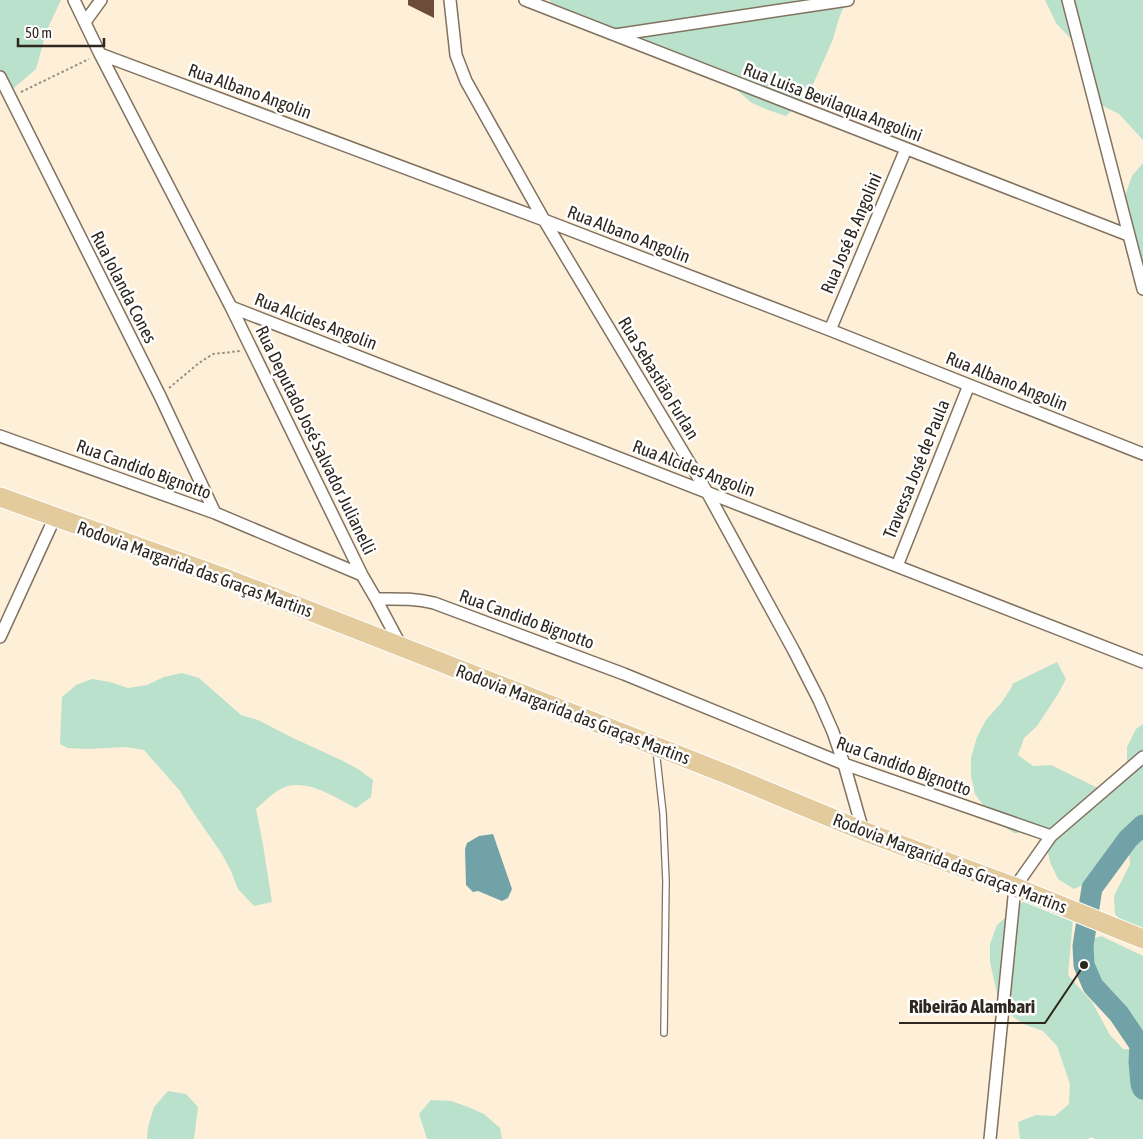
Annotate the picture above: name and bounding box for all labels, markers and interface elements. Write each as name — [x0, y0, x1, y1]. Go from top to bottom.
scale bar — [18, 15, 104, 47]
text: 50 m — [25, 24, 52, 41]
street label: Rua Luisa Bevilaqua Angolini — [741, 58, 925, 146]
street label: Rua Albano Angolin — [185, 59, 315, 123]
street label: Rua José B. Angolini — [816, 169, 886, 297]
street label: Rua Albano Angolin — [565, 201, 693, 267]
street label: Rua Iolanda Cones — [87, 228, 161, 346]
street label: Rua Alcides Angolin — [252, 288, 380, 354]
street label: Rua Sebastião Furlan — [614, 313, 704, 443]
street label: Rua Deputado José Salvador Julianelli — [251, 322, 381, 558]
street label: Rua Albano Angolin — [943, 347, 1071, 415]
street label: Travessa José de Paula — [879, 396, 953, 542]
street label: Rua Candido Bignotto — [74, 435, 214, 503]
street label: Rua Alcides Angolin — [630, 435, 758, 501]
street label: Rodovia Margarida das Graças Martins — [74, 517, 316, 621]
street label: Rua Candido Bignotto — [457, 585, 597, 653]
street label: Rodovia Margarida das Graças Martins — [453, 660, 693, 768]
street label: Rua Candido Bignotto — [834, 732, 974, 800]
street label: Rodovia Margarida das Graças Martins — [830, 809, 1070, 917]
callout: Ribeirão Alambari — [899, 989, 1045, 1023]
text: Ribeirão Alambari — [909, 995, 1035, 1017]

